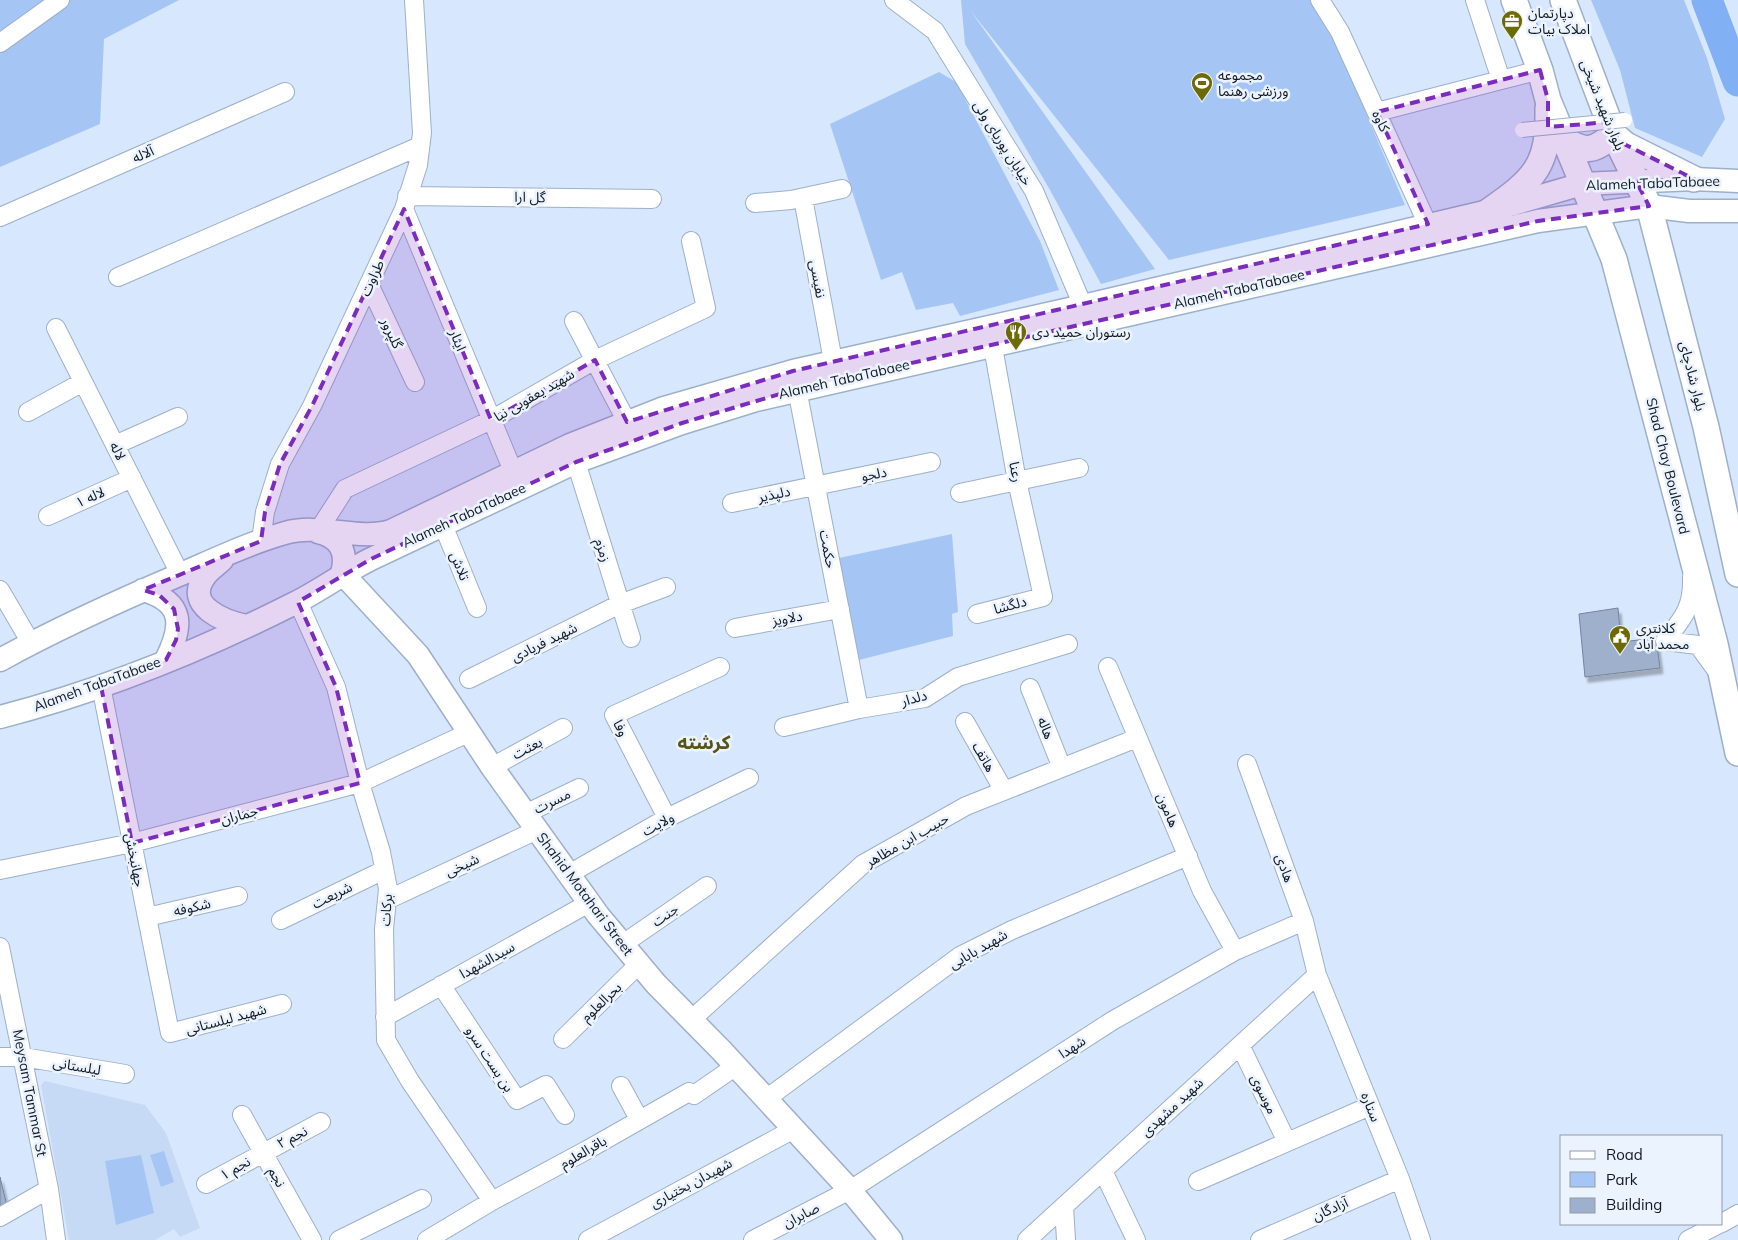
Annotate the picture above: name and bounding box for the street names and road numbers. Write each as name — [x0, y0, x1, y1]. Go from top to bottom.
street label: بلوار شهید شیخی — [1577, 57, 1630, 153]
street label: خیابان پوریای ولی — [969, 97, 1036, 189]
street label: کاوه — [1368, 107, 1394, 135]
street label: آلاله — [129, 141, 157, 167]
street label: Alameh TabaTabaee — [1586, 172, 1720, 194]
street label: گل ارا — [514, 188, 546, 206]
street label: طراوت — [356, 257, 388, 299]
street label: نفیسی — [806, 259, 830, 300]
street label: Alameh TabaTabaee — [1172, 265, 1306, 313]
street label: گلپرور — [376, 314, 407, 352]
street label: ایثار — [445, 326, 470, 354]
street label: بلوار شادچای — [1675, 339, 1710, 413]
street label: Alameh TabaTabaee — [777, 355, 911, 403]
street label: شهید یعقوبی نیا — [490, 365, 578, 425]
street label: Shad Chay Boulevard — [1642, 396, 1694, 536]
street label: لاله — [106, 439, 130, 463]
street label: رعنا — [1005, 460, 1027, 484]
street label: دلجو — [860, 463, 889, 485]
street label: Alameh TabaTabaee — [399, 478, 529, 552]
street label: دلپذیر — [755, 482, 792, 508]
street label: لاله ۱ — [73, 483, 107, 511]
street label: حکمت — [815, 528, 841, 570]
street label: زمزم — [589, 536, 615, 565]
street label: تلاش — [446, 549, 474, 583]
street label: دلگشا — [992, 592, 1029, 618]
street label: دلاویز — [769, 606, 804, 630]
street label: شهید فریادی — [508, 618, 580, 666]
street label: Alameh TabaTabaee — [31, 653, 163, 715]
street label: دلدار — [898, 686, 929, 710]
street label: هاله — [1033, 714, 1059, 742]
street label: وفا — [609, 717, 633, 739]
street label: بعثت — [509, 733, 545, 763]
street label: هاتف — [968, 739, 1000, 775]
street label: مسرت — [531, 784, 573, 818]
street label: هامون — [1153, 790, 1183, 830]
street label: جماران — [218, 801, 260, 829]
street label: ولایت — [639, 808, 677, 840]
street label: حبیب ابن مظاهر — [861, 809, 952, 872]
street label: Shahid Motahari Street — [533, 829, 637, 959]
street label: جهانبخش — [121, 831, 149, 889]
street label: شیخی — [442, 849, 482, 881]
street label: هادی — [1272, 851, 1298, 885]
street label: شریعت — [309, 878, 355, 912]
street label: برکات — [376, 893, 396, 927]
street label: شکوفه — [172, 894, 212, 920]
street label: جنت — [648, 899, 682, 931]
street label: شهید بابایی — [946, 925, 1010, 973]
street label: سیدالشهدا — [456, 937, 518, 983]
street label: بحرالعلوم — [577, 978, 627, 1027]
street label: شهید لیلستانی — [184, 1000, 268, 1038]
street label: بن بست سرو — [462, 1023, 518, 1096]
street label: Meysam Tammar St — [9, 1028, 51, 1158]
street label: شهدا — [1055, 1032, 1089, 1062]
street label: لیلستانی — [52, 1053, 102, 1079]
street label: موسوی — [1247, 1071, 1281, 1117]
street label: شهید مشهدی — [1137, 1074, 1207, 1140]
street label: ستاره — [1357, 1089, 1385, 1125]
street label: نجم ۲ — [274, 1122, 312, 1154]
street label: باقرالعلوم — [556, 1131, 611, 1174]
street label: نجم ۱ — [217, 1152, 255, 1186]
street label: شهیدان بختیاری — [647, 1154, 735, 1212]
street label: نجم — [262, 1164, 290, 1192]
street label: آزادگان — [1309, 1193, 1352, 1225]
street label: صابران — [780, 1198, 823, 1232]

